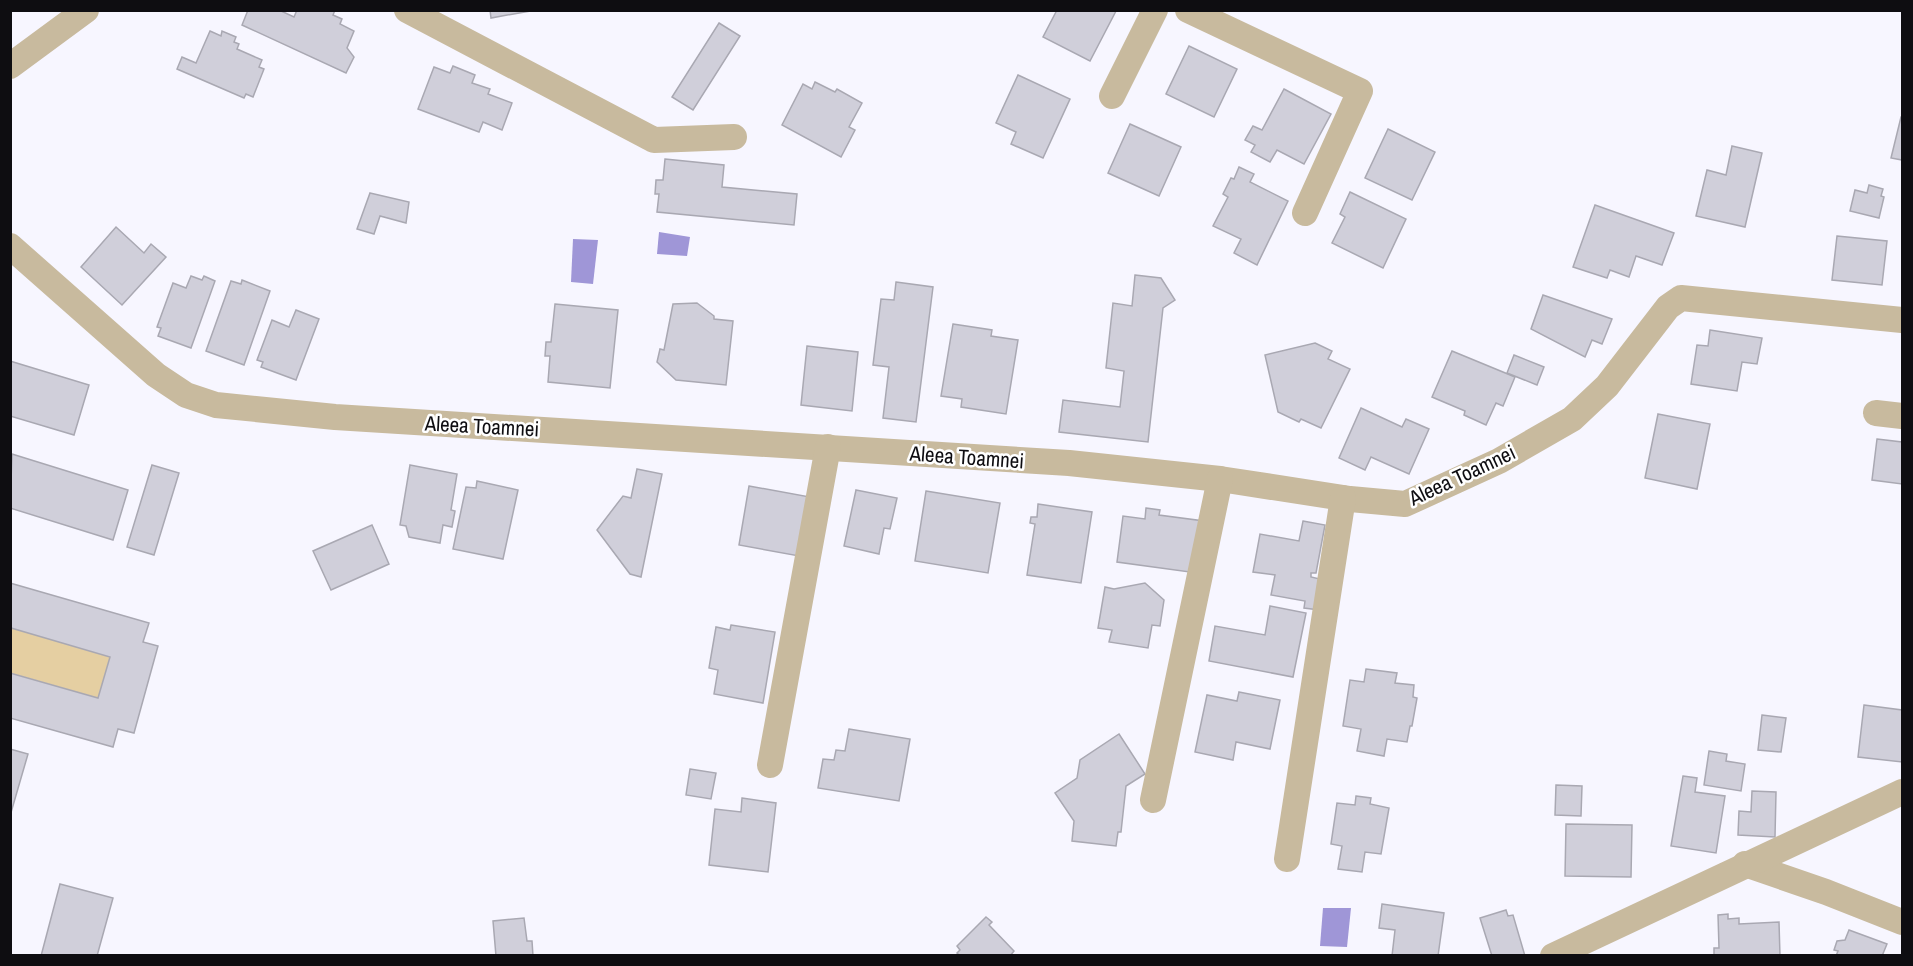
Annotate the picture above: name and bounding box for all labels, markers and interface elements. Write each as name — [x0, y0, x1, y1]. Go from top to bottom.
street label: Aleea Toamnei — [423, 408, 540, 443]
street label: Aleea Toamnei — [908, 438, 1025, 475]
street label: Aleea Toamnei — [1403, 438, 1520, 513]

